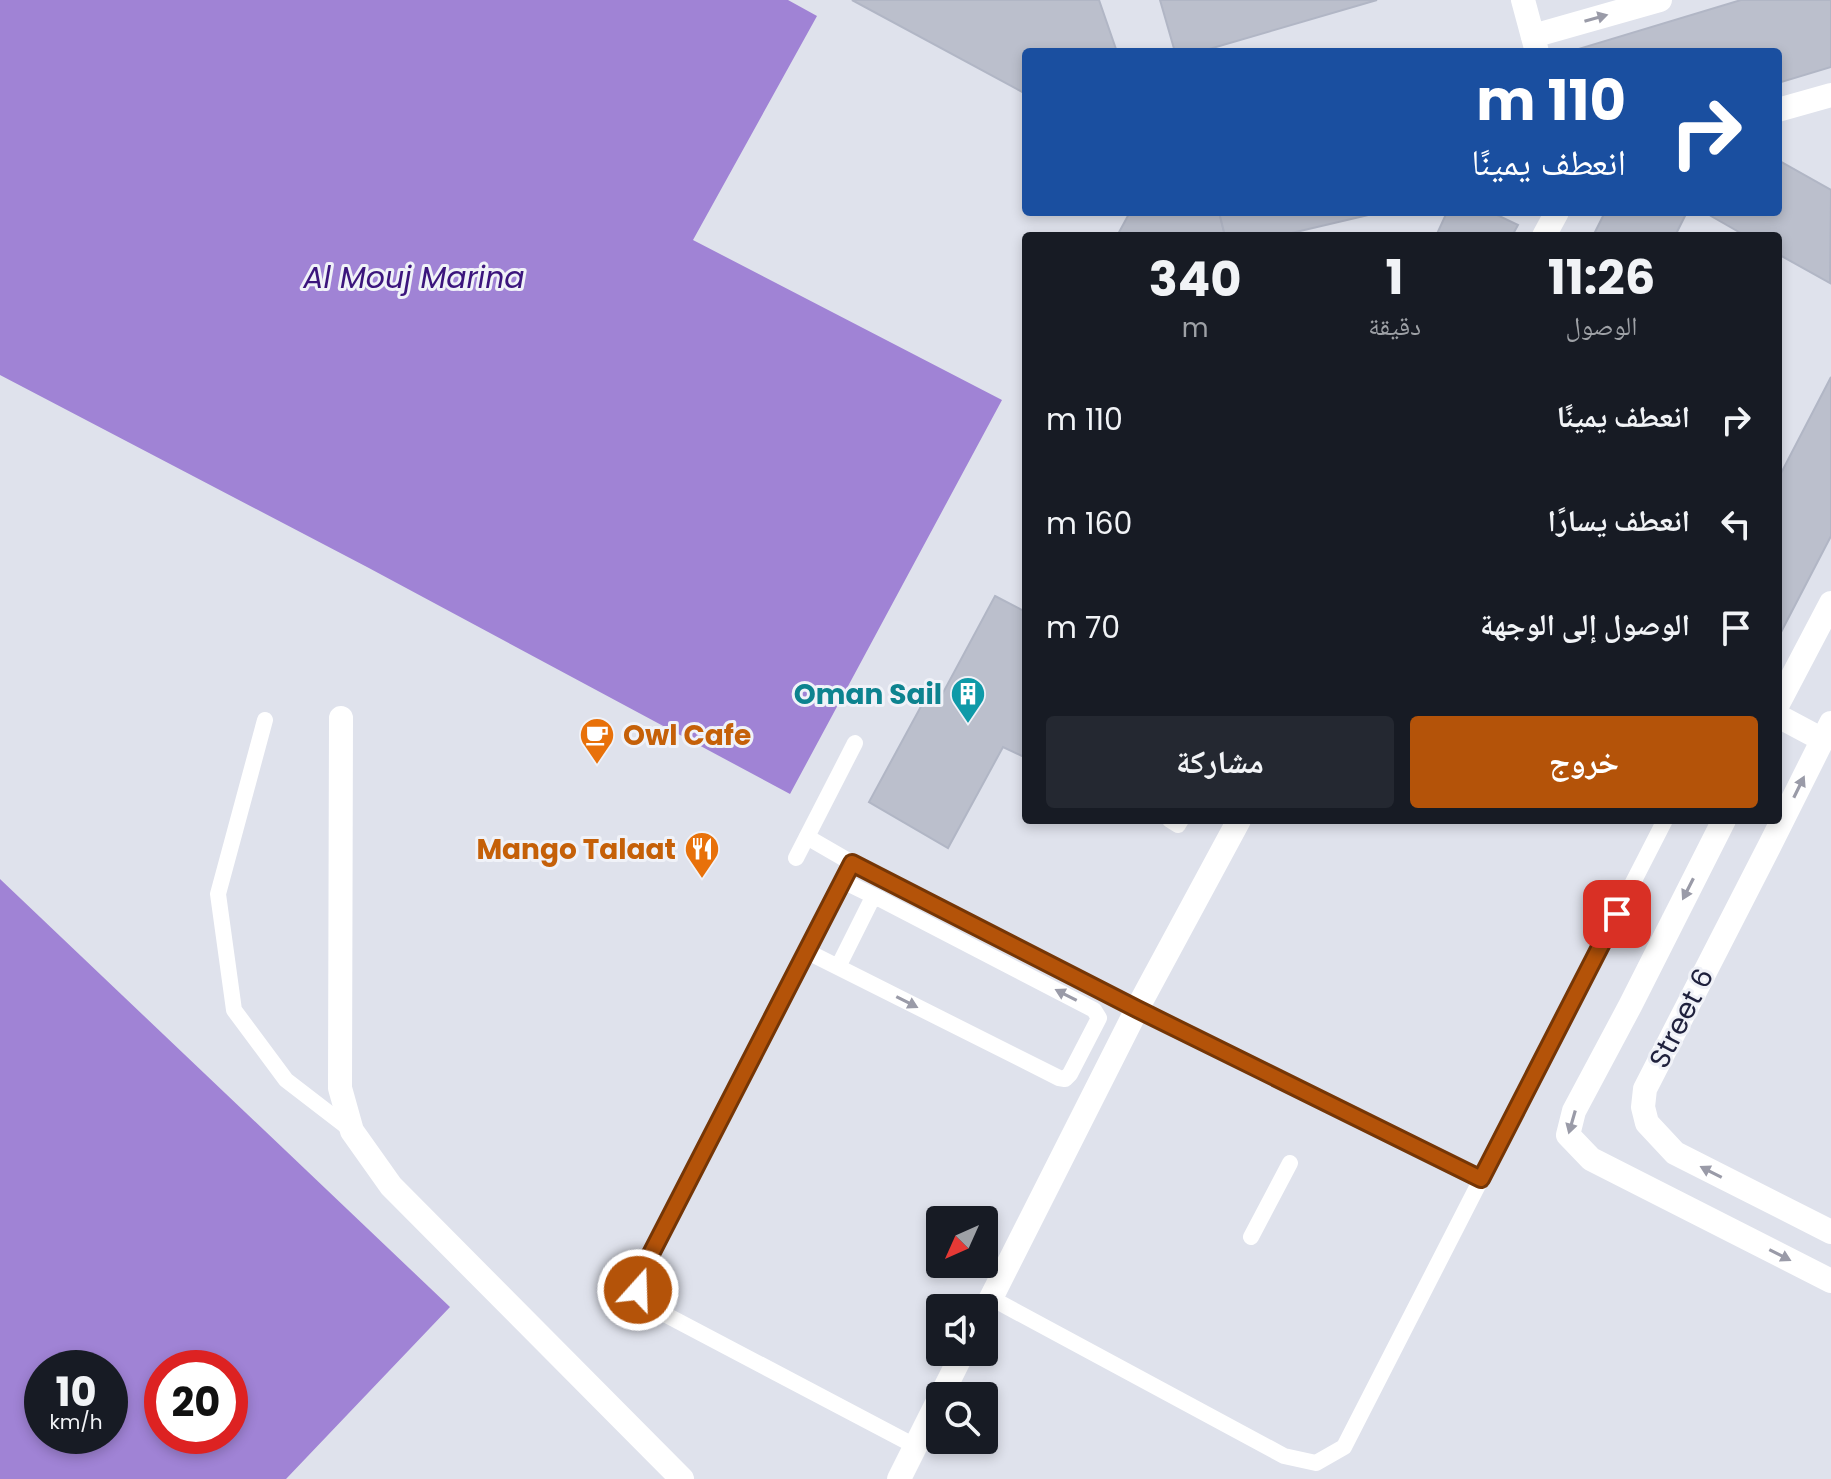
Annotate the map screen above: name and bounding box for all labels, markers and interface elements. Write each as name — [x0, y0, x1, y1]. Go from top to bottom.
one-way arrow — [1585, 11, 1609, 24]
text: 110 m — [1476, 61, 1626, 140]
icon: right — [1654, 80, 1758, 184]
text: انعطف يمينًا — [1471, 137, 1626, 188]
text: 1 — [1386, 244, 1404, 311]
text: 11:26 — [1548, 244, 1655, 311]
text: 340 — [1149, 246, 1242, 313]
water label: Al Mouj Marina — [302, 256, 525, 299]
text: دقيقة — [1368, 308, 1421, 344]
text: الوصول — [1566, 308, 1637, 344]
text: m — [1182, 310, 1208, 346]
text: انعطف يمينًا — [1556, 395, 1690, 438]
text: 110 m — [1046, 398, 1123, 441]
icon: right — [1714, 398, 1758, 442]
text: انعطف يسارًا — [1548, 499, 1690, 542]
text: 160 m — [1046, 502, 1132, 545]
icon: left — [1714, 502, 1758, 546]
text: الوصول إلى الوجهة — [1480, 603, 1690, 646]
text: 70 m — [1046, 606, 1120, 649]
icon: arrive — [1714, 606, 1758, 650]
place label: Oman Sail — [794, 675, 942, 714]
building icon: Oman Sail — [949, 675, 987, 725]
cafe icon: Owl Cafe — [578, 716, 616, 766]
place label: Owl Cafe — [623, 716, 751, 755]
button: مشاركة — [1046, 716, 1394, 808]
button: خروج — [1410, 716, 1758, 808]
one-way arrow — [1792, 775, 1806, 799]
place label: Mango Talaat — [476, 830, 676, 869]
restaurant icon: Mango Talaat — [683, 830, 721, 880]
one-way arrow — [1682, 878, 1695, 901]
pin — [1583, 880, 1651, 948]
icon: arrive — [1595, 892, 1639, 936]
street label: Street 6 — [1640, 962, 1723, 1075]
one-way arrow — [1055, 989, 1077, 1003]
one-way arrow — [896, 995, 919, 1008]
one-way arrow — [1565, 1110, 1578, 1134]
one-way arrow — [1700, 1165, 1723, 1178]
north arrow — [926, 1206, 998, 1278]
map controls — [926, 1206, 998, 1454]
position arrow — [596, 1248, 680, 1332]
one-way arrow — [1769, 1249, 1792, 1262]
button: sound — [926, 1294, 998, 1366]
speed limit sign: 20 — [144, 1350, 248, 1454]
text: 10 — [55, 1364, 97, 1420]
button: search — [926, 1382, 998, 1454]
text: km/h — [49, 1408, 103, 1436]

